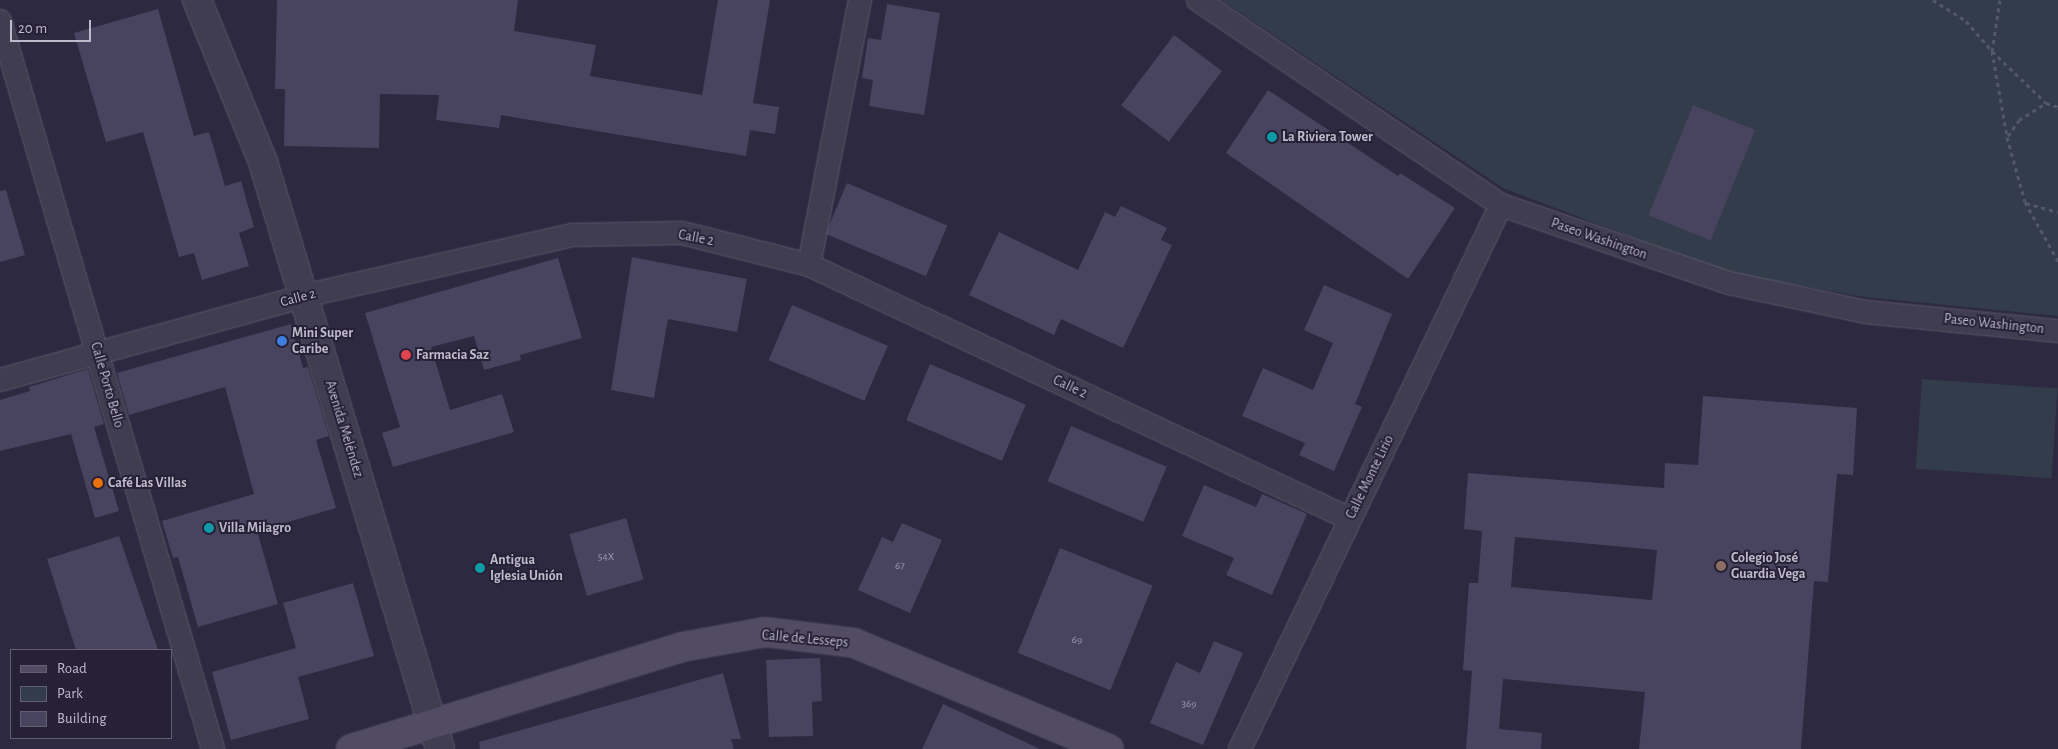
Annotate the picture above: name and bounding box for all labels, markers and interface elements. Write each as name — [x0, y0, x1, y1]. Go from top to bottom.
scale bar — [12, 10, 94, 42]
text: 20 m — [18, 21, 47, 36]
place label: La Riviera Tower — [1282, 129, 1373, 145]
marker: La Riviera Tower — [1266, 131, 1278, 143]
street label: Paseo Washington — [1549, 215, 1649, 263]
street label: Calle 2 — [677, 226, 715, 250]
street label: Calle 2 — [279, 285, 317, 311]
street label: Paseo Washington — [1943, 310, 2045, 338]
place label: Mini Super Caribe — [292, 325, 353, 358]
marker: Mini Super Caribe — [276, 335, 288, 347]
street label: Calle Porto Bello — [87, 340, 127, 430]
place label: Farmacia Saz — [416, 347, 489, 363]
marker: Farmacia Saz — [400, 349, 412, 361]
street label: Calle 2 — [1050, 372, 1090, 402]
street label: Avenida Meléndez — [321, 379, 367, 479]
street label: Calle Monte Lirio — [1342, 432, 1398, 522]
place label: Café Las Villas — [108, 475, 187, 491]
marker: Café Las Villas — [92, 477, 104, 489]
place label: Villa Milagro — [219, 520, 291, 536]
marker: Villa Milagro — [203, 522, 215, 534]
house number: 54X — [598, 550, 614, 564]
place label: Colegio José Guardia Vega — [1731, 550, 1805, 582]
place label: Antigua Iglesia Unión — [490, 552, 563, 584]
house number: 67 — [895, 559, 905, 573]
marker: Colegio José Guardia Vega — [1715, 560, 1727, 572]
marker: Antigua Iglesia Unión — [474, 562, 486, 574]
street label: Calle de Lesseps — [761, 627, 849, 651]
house number: 69 — [1072, 633, 1082, 647]
legend — [10, 649, 172, 739]
text: Road — [57, 661, 87, 676]
text: Park — [57, 686, 83, 701]
house number: 369 — [1182, 697, 1196, 711]
text: Building — [57, 711, 107, 726]

